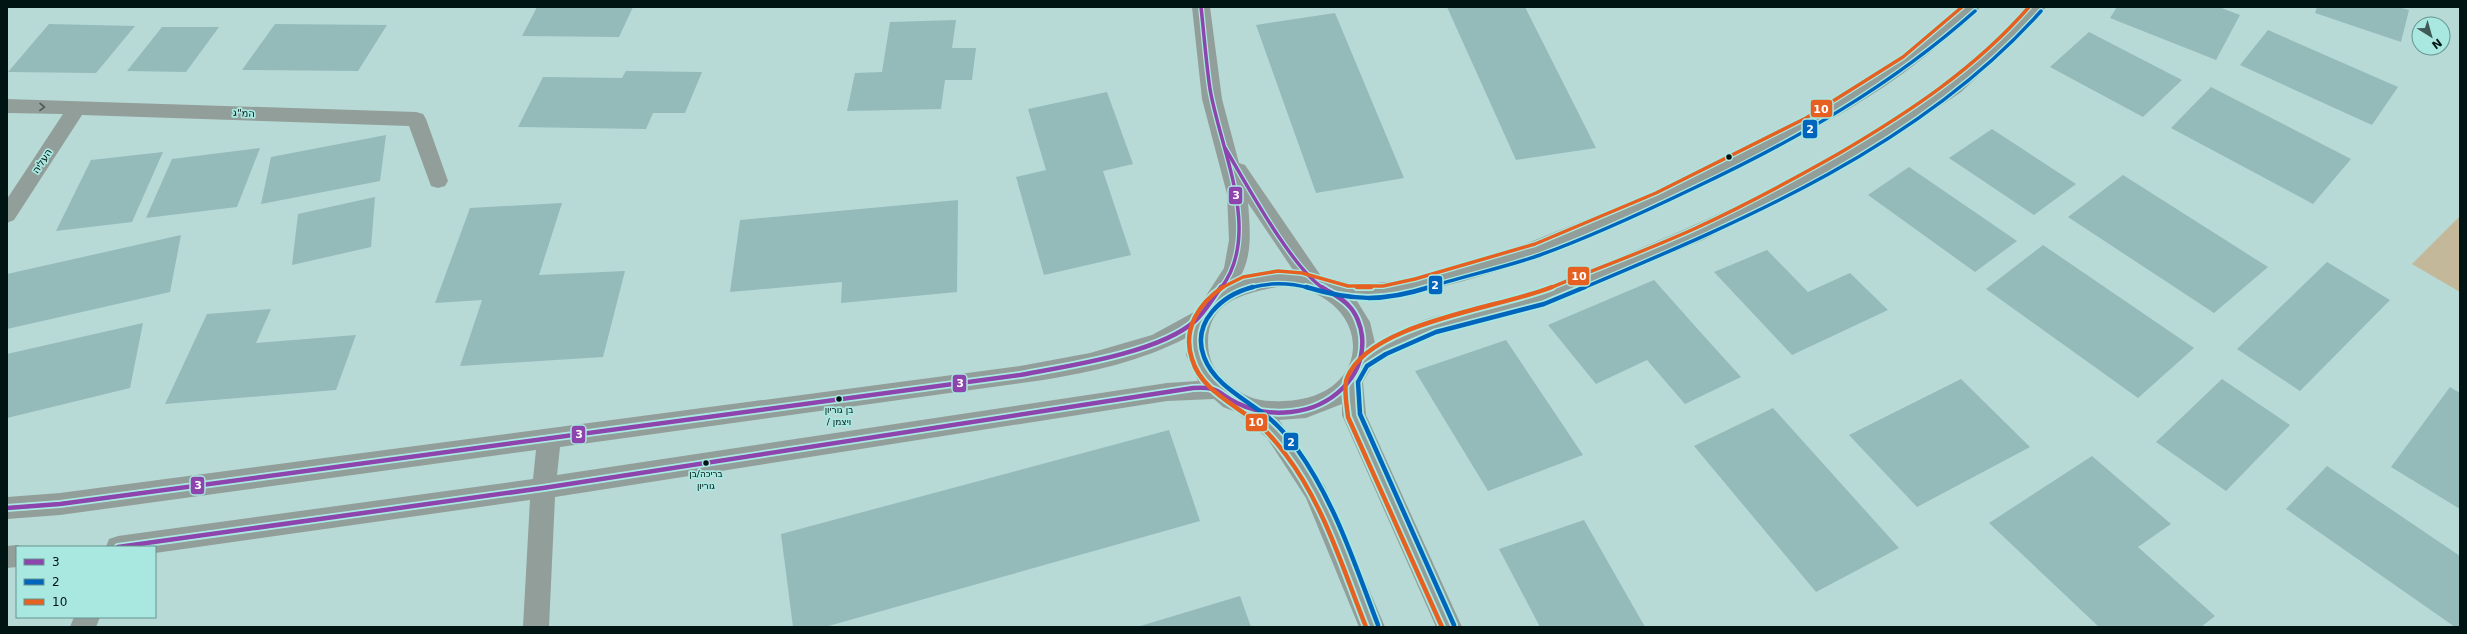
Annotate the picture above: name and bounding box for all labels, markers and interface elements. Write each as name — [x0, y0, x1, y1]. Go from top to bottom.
north arrow — [2411, 16, 2451, 56]
text: N — [2429, 36, 2444, 52]
line badge: 10 — [1810, 99, 1833, 118]
one-way arrow — [39, 103, 45, 111]
text: 10 — [1813, 103, 1829, 116]
street label: המ"ג — [233, 107, 255, 119]
line badge: 2 — [1802, 119, 1818, 139]
text: 2 — [1806, 123, 1814, 136]
street label: העליה — [30, 147, 54, 175]
unlabelled marker — [1724, 152, 1734, 162]
line badge: 3 — [1228, 186, 1243, 205]
text: 3 — [1232, 189, 1240, 202]
line badge: 10 — [1567, 266, 1590, 286]
text: 10 — [1571, 270, 1587, 283]
line badge: 2 — [1428, 275, 1443, 295]
text: 2 — [1431, 279, 1439, 292]
line badge: 3 — [952, 374, 967, 393]
text: 3 — [956, 377, 964, 390]
marker: בן גוריון / ויצמן — [834, 394, 844, 404]
place label: בן גוריון / ויצמן — [825, 405, 853, 427]
line badge: 10 — [1245, 413, 1268, 432]
text: 10 — [1248, 416, 1264, 429]
line badge: 3 — [571, 425, 586, 444]
text: 3 — [575, 428, 583, 441]
line badge: 2 — [1283, 432, 1299, 451]
text: 2 — [1287, 436, 1295, 449]
marker: בריכה/בן גוריון — [701, 458, 711, 468]
place label: בריכה/בן גוריון — [689, 469, 723, 491]
line badge: 3 — [190, 476, 205, 495]
text: 3 — [194, 479, 202, 492]
legend — [16, 546, 156, 618]
text: 3 — [52, 555, 60, 569]
text: 2 — [52, 575, 60, 589]
text: 10 — [52, 595, 67, 609]

